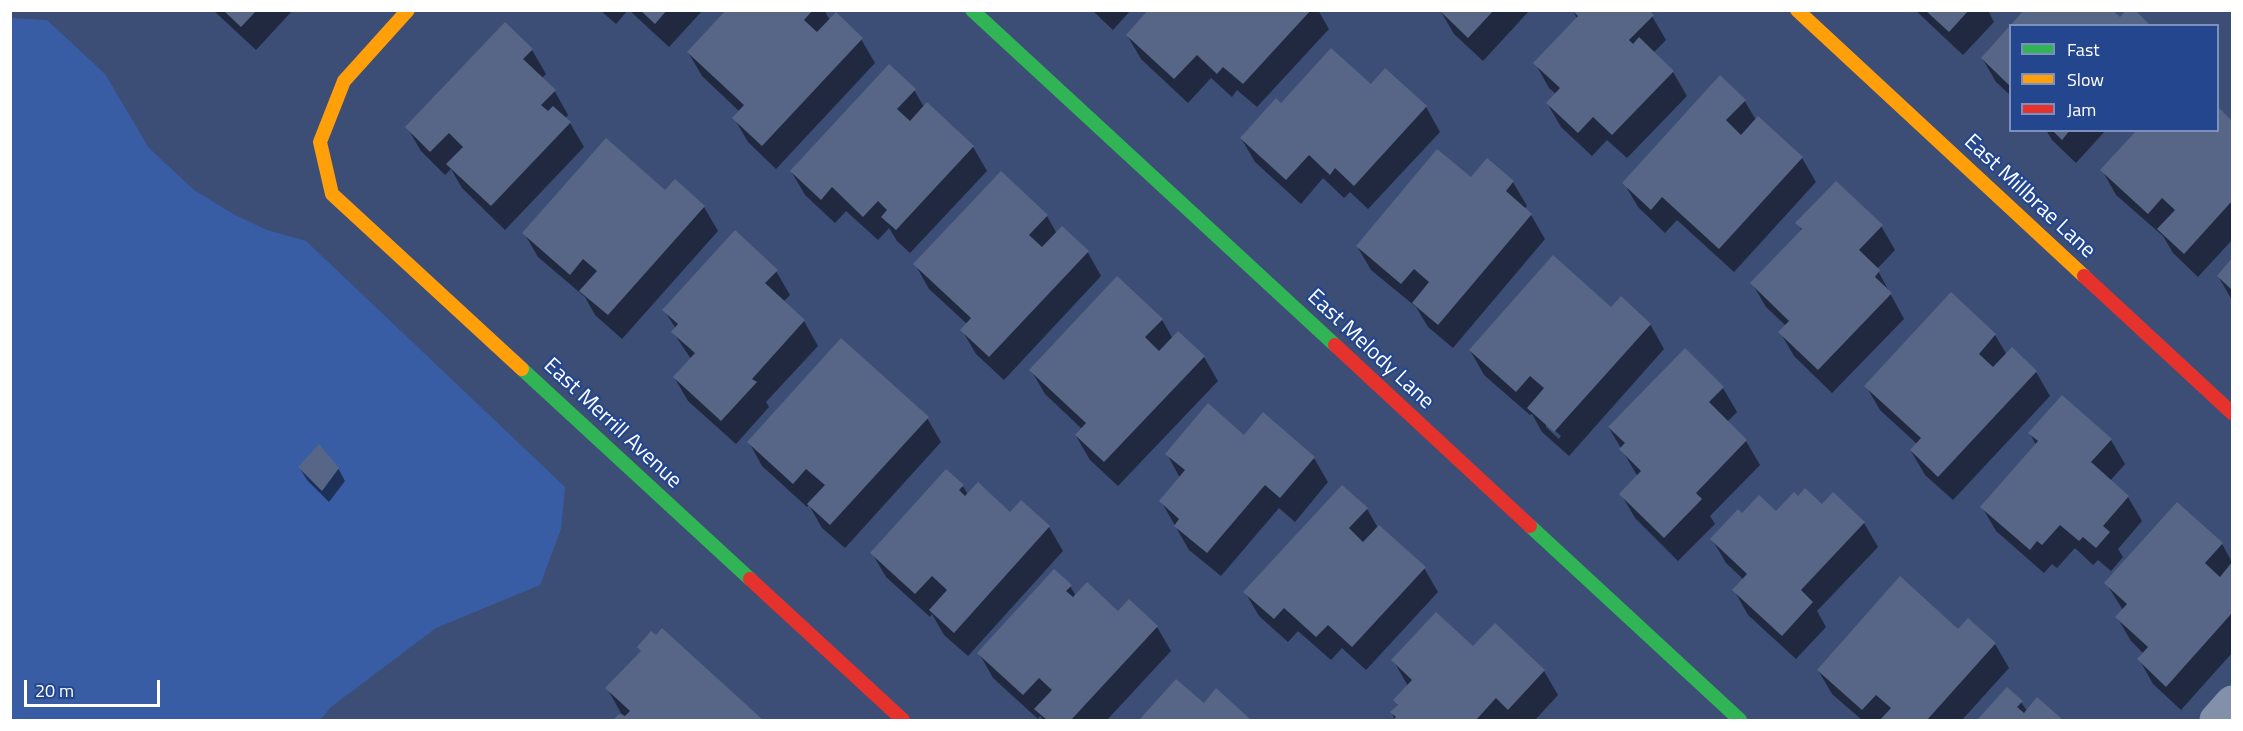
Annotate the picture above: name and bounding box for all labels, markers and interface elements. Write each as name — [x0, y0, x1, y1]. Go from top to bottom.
legend — [2009, 24, 2219, 132]
text: Fast — [2067, 36, 2100, 63]
text: Slow — [2067, 66, 2104, 93]
text: Jam — [2067, 96, 2096, 123]
street label: East Millbrae Lane — [1958, 129, 2100, 265]
street label: East Melody Lane — [1301, 285, 1439, 415]
street label: East Merrill Avenue — [537, 353, 687, 495]
scale bar — [27, 668, 164, 706]
text: 20 m — [35, 677, 74, 704]

